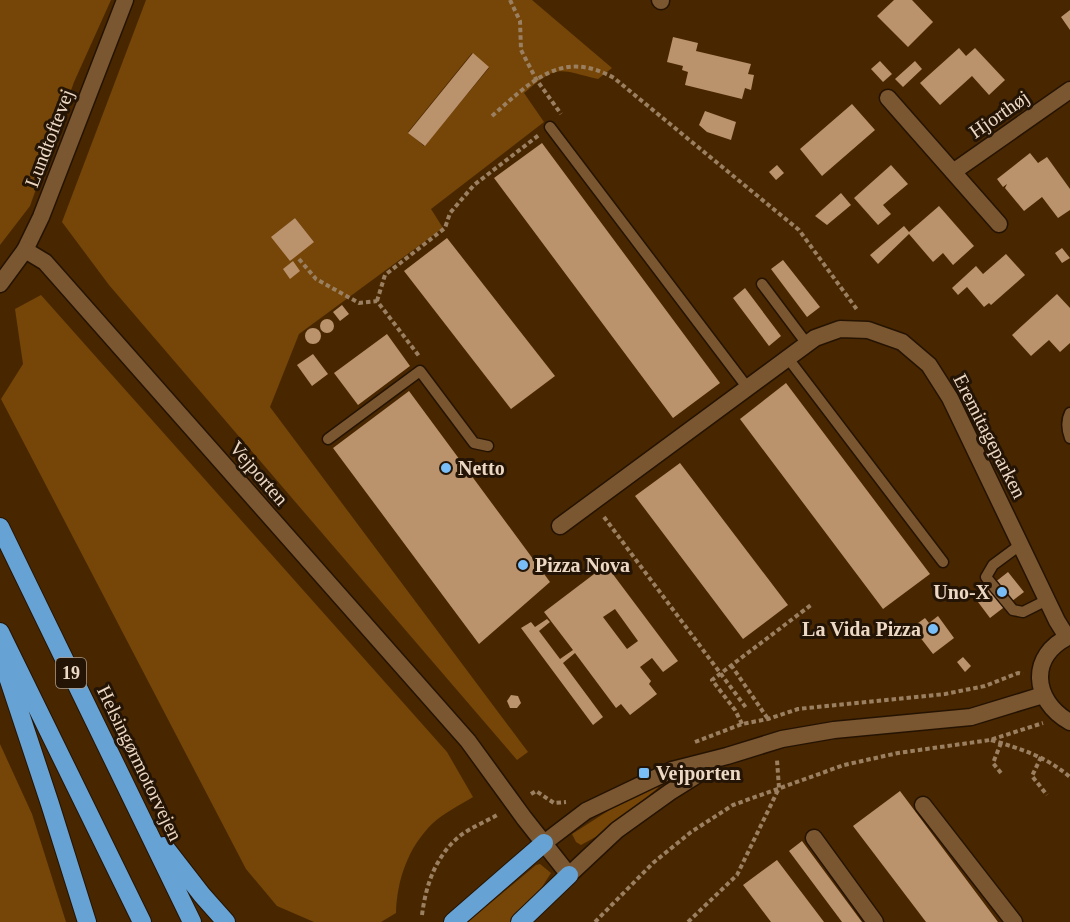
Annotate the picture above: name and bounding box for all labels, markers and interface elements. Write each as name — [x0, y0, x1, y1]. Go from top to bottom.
street label: Lundtoftevej — [20, 86, 79, 191]
street label: Hjorthøj — [965, 86, 1034, 143]
street label: Eremitageparken — [948, 370, 1031, 502]
street label: Vejporten — [224, 436, 293, 510]
place label: Netto — [458, 457, 505, 479]
marker: Netto — [439, 461, 453, 475]
place label: Pizza Nova — [535, 554, 630, 576]
marker: Pizza Nova — [516, 558, 530, 572]
place label: Uno-X — [933, 581, 991, 603]
marker: Uno-X — [995, 585, 1009, 599]
place label: La Vida Pizza — [802, 618, 921, 640]
marker: La Vida Pizza — [926, 622, 940, 636]
road number: 19 — [56, 658, 86, 688]
street label: Helsingørmotorvejen — [92, 682, 187, 845]
place label: Vejporten — [656, 762, 741, 785]
marker: Vejporten — [637, 766, 651, 780]

